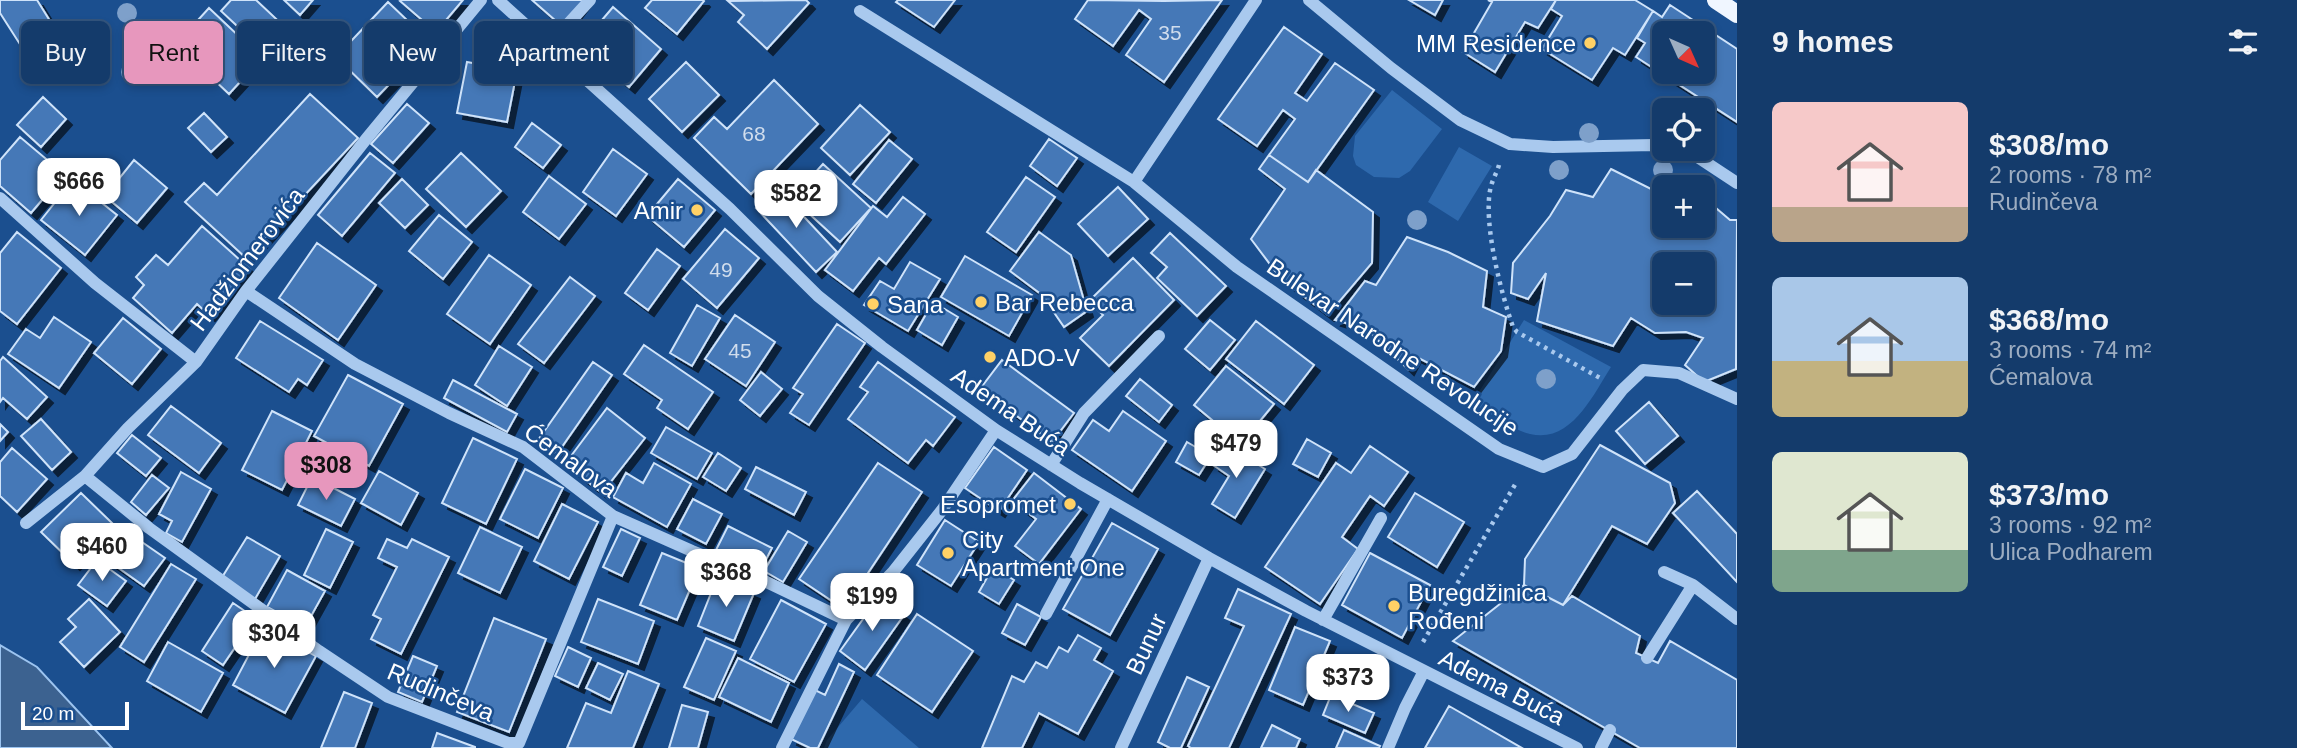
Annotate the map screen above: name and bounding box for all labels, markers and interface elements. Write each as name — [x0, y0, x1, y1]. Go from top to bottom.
chip: Buy — [21, 21, 110, 84]
chip: Rent — [124, 21, 223, 84]
chip: Filters — [237, 21, 350, 84]
chip: New — [364, 21, 460, 84]
chip: Apartment — [474, 21, 633, 84]
house number: 35 — [1158, 21, 1182, 44]
north arrow — [1652, 21, 1715, 84]
map controls — [1652, 21, 1715, 315]
icon: filters — [2224, 23, 2262, 61]
text: 9 homes — [1772, 25, 1894, 58]
place label: MM Residence — [1416, 30, 1576, 57]
marker: MM Residence — [1582, 35, 1598, 51]
button: locate — [1652, 98, 1715, 161]
house number: 68 — [742, 122, 766, 145]
text: $308/mo — [1989, 128, 2109, 161]
icon: home — [1828, 130, 1912, 214]
pin: $666 — [38, 158, 120, 218]
text: 2 rooms · 78 m² — [1989, 162, 2151, 188]
text: $666 — [53, 168, 105, 194]
pin: $582 — [755, 170, 837, 230]
button: + — [1652, 175, 1715, 238]
text: $582 — [770, 180, 822, 206]
street label: Hadžiomerovića — [184, 182, 310, 336]
text: Rudinčeva — [1989, 189, 2098, 215]
place label: Amir — [634, 197, 683, 224]
marker: Amir — [689, 202, 705, 218]
button: − — [1652, 252, 1715, 315]
street label: Bulevar Narodne Revolucije — [1262, 253, 1524, 441]
house number: 49 — [709, 258, 733, 281]
place label: Bar Rebecca — [995, 289, 1134, 316]
place label: Sana — [887, 291, 944, 318]
marker: Bar Rebecca — [973, 294, 989, 310]
marker: Sana — [865, 296, 881, 312]
text: $368/mo — [1989, 303, 2109, 336]
icon: home — [1828, 305, 1912, 389]
text: 3 rooms · 74 m² — [1989, 337, 2151, 363]
house number: 45 — [728, 339, 752, 362]
place label: ADO-V — [1004, 344, 1080, 371]
marker: ADO-V — [982, 349, 998, 365]
street label: Adema Buća — [946, 361, 1076, 461]
text: Ćemalova — [1989, 364, 2093, 390]
street label: Ćemalova — [519, 417, 623, 503]
pin: $479 — [1195, 420, 1277, 480]
text: $479 — [1210, 430, 1262, 456]
pin: $308 — [285, 442, 367, 502]
text: $308 — [300, 452, 352, 478]
text: $373/mo — [1989, 478, 2109, 511]
icon: home — [1828, 480, 1912, 564]
place label: Esopromet — [940, 491, 1056, 518]
marker: Esopromet — [1062, 496, 1078, 512]
text: 3 rooms · 92 m² — [1989, 512, 2151, 538]
pin: $460 — [61, 524, 143, 583]
place label: City Apartment One — [962, 526, 1125, 581]
text: $460 — [76, 533, 128, 559]
text: Ulica Podharem — [1989, 539, 2153, 565]
marker: City Apartment One — [940, 545, 956, 561]
pin: $368 — [685, 550, 767, 609]
text: $368 — [700, 559, 752, 585]
pin: $199 — [831, 574, 913, 633]
place label: Buregdžinica Rođeni — [1408, 579, 1547, 634]
text: $199 — [846, 583, 898, 609]
marker: Buregdžinica Rođeni — [1386, 598, 1402, 614]
street label: Bunur — [1120, 609, 1172, 679]
pin: $304 — [233, 610, 315, 670]
text: $304 — [248, 620, 300, 646]
street label: Adema Buća — [1435, 644, 1570, 731]
pin: $373 — [1307, 654, 1389, 714]
street label: Rudinčeva — [384, 657, 499, 727]
text: $373 — [1322, 664, 1374, 690]
scale bar — [21, 699, 130, 731]
text: 20 m — [32, 703, 74, 724]

